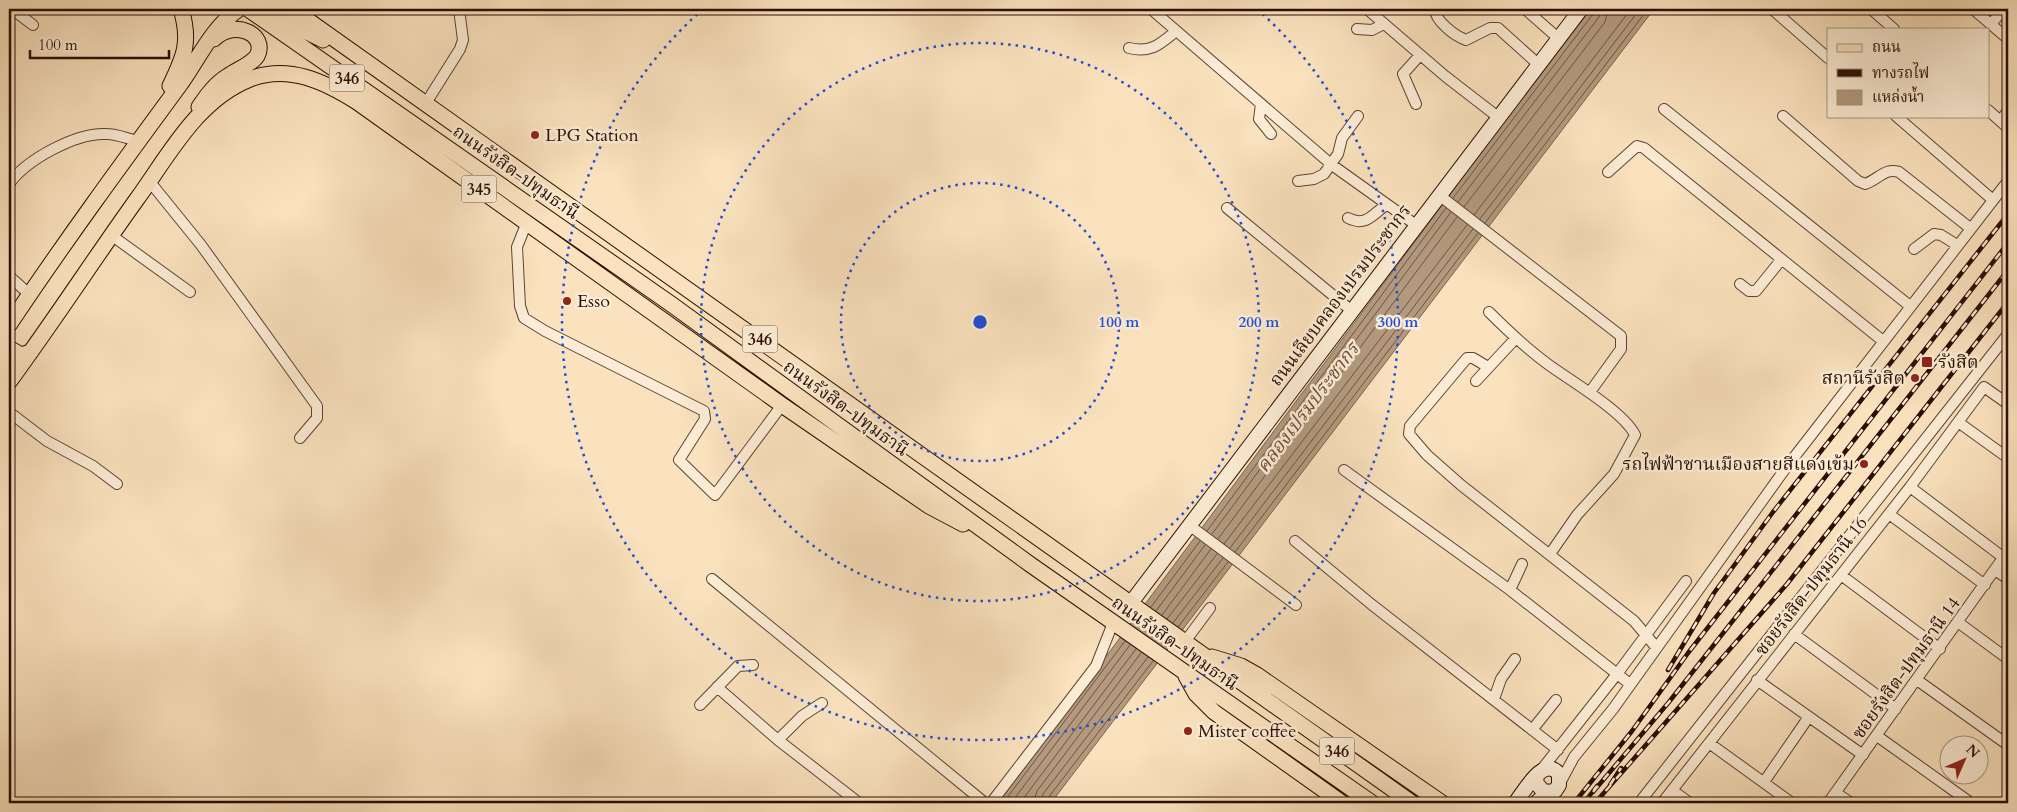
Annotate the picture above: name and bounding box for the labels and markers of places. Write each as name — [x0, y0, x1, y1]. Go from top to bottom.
place label: LPG Station — [545, 123, 640, 148]
marker: LPG Station — [529, 129, 541, 141]
place label: Esso — [577, 289, 610, 314]
marker: Esso — [561, 295, 573, 307]
centre of rings — [971, 313, 989, 331]
place label: รังสิต — [1938, 350, 1978, 375]
marker: รังสิต — [1920, 355, 1934, 369]
place label: สถานีรังสิต — [1822, 366, 1905, 391]
marker: สถานีรังสิต — [1909, 372, 1921, 384]
place label: รถไฟฟ้าชานเมืองสายสีแดงเข้ม — [1623, 452, 1854, 477]
marker: รถไฟฟ้าชานเมืองสายสีแดงเข้ม — [1858, 458, 1870, 470]
place label: Mister coffee — [1198, 719, 1296, 744]
marker: Mister coffee — [1182, 725, 1194, 737]

